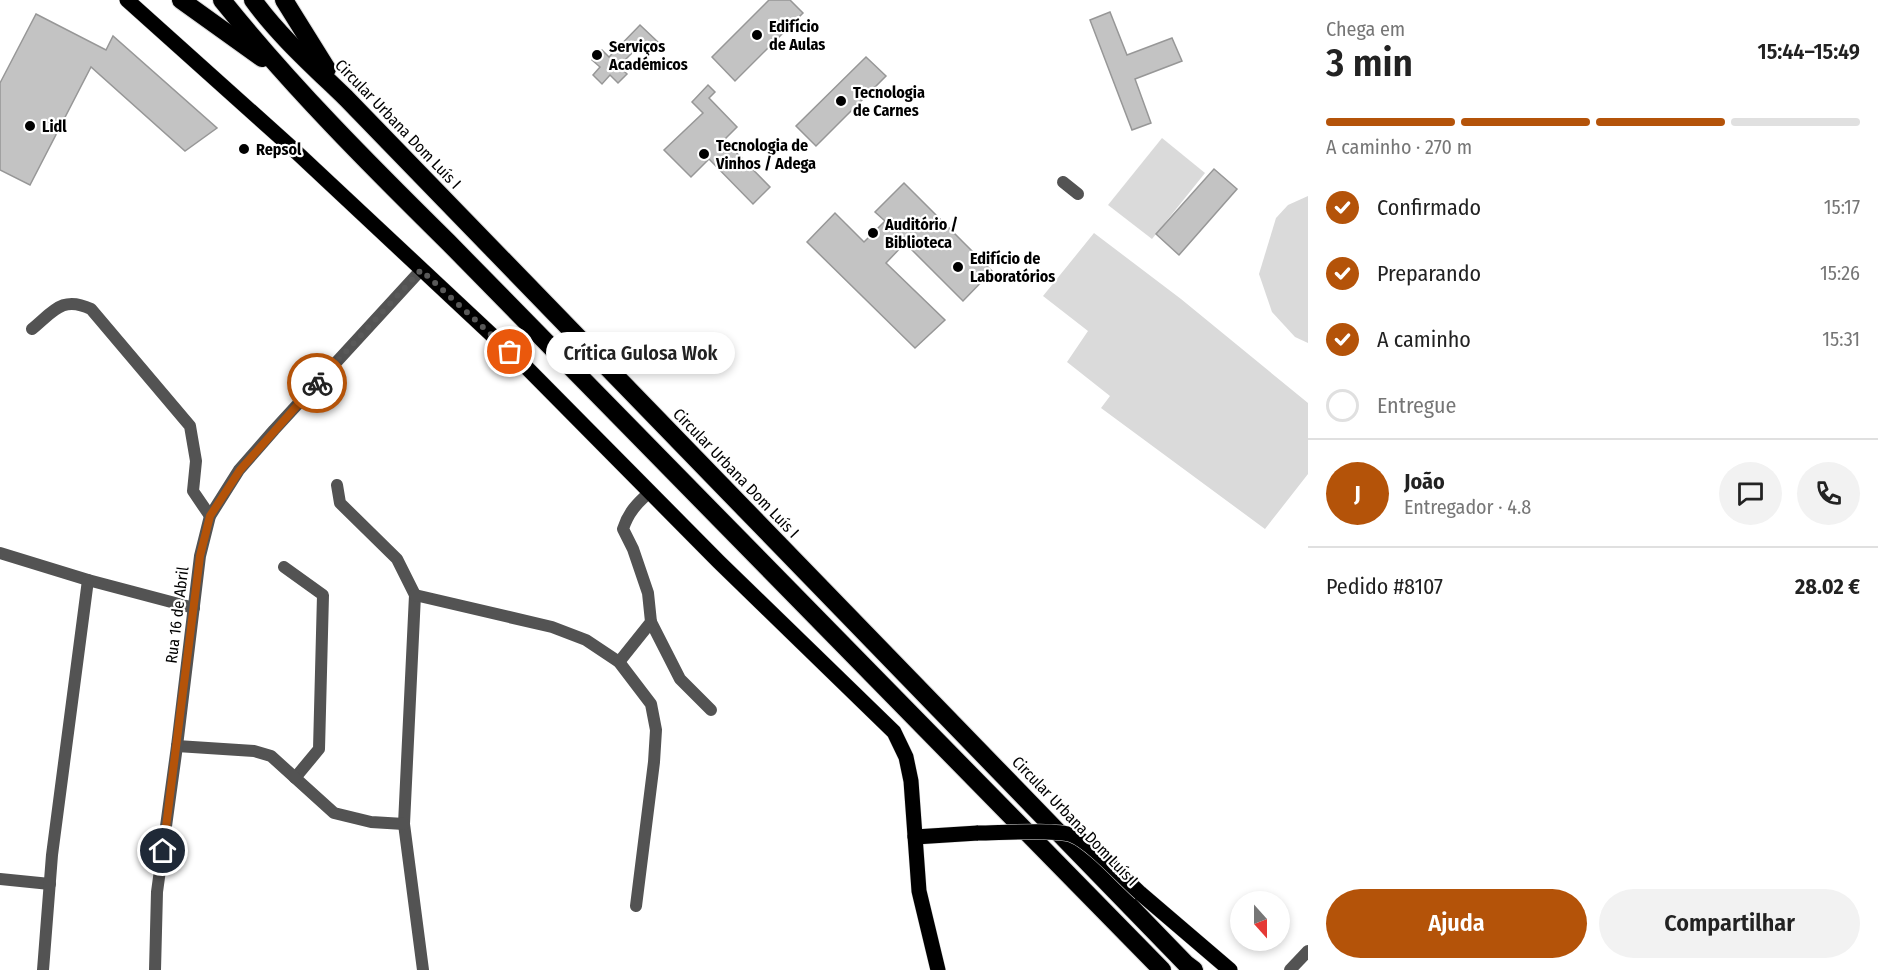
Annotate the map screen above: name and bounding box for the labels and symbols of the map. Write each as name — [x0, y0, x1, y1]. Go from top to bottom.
place label: Edifício de Aulas — [769, 17, 825, 54]
marker: Edifício de Aulas — [750, 28, 764, 42]
place label: Serviços Académicos — [608, 37, 688, 74]
marker: Serviços Académicos — [590, 48, 604, 62]
street label: Circular Urbana Dom Luís I — [331, 55, 465, 193]
place label: Tecnologia de Carnes — [853, 83, 925, 120]
marker: Tecnologia de Carnes — [834, 94, 848, 108]
place label: Lidl — [42, 117, 67, 136]
marker: Lidl — [23, 119, 37, 133]
place label: Tecnologia de Vinhos / Adega — [715, 136, 816, 173]
place label: Repsol — [256, 140, 302, 159]
marker: Repsol — [237, 142, 251, 156]
marker: Tecnologia de Vinhos / Adega — [697, 147, 711, 161]
place label: Auditório / Biblioteca — [884, 215, 958, 252]
marker: Auditório / Biblioteca — [866, 226, 880, 240]
place label: Edifício de Laboratórios — [970, 249, 1055, 286]
marker: Edifício de Laboratórios — [951, 260, 965, 274]
pin — [484, 326, 535, 377]
callout: Crítica Gulosa Wok — [546, 331, 735, 373]
courier — [287, 353, 347, 413]
street label: Circular Urbana Dom Luís I — [669, 404, 803, 542]
street label: Rua 16 de Abril — [162, 565, 192, 665]
street label: Circular Urbana Dom Luís I — [1008, 752, 1142, 890]
pin — [137, 825, 188, 876]
north arrow — [1230, 891, 1290, 951]

